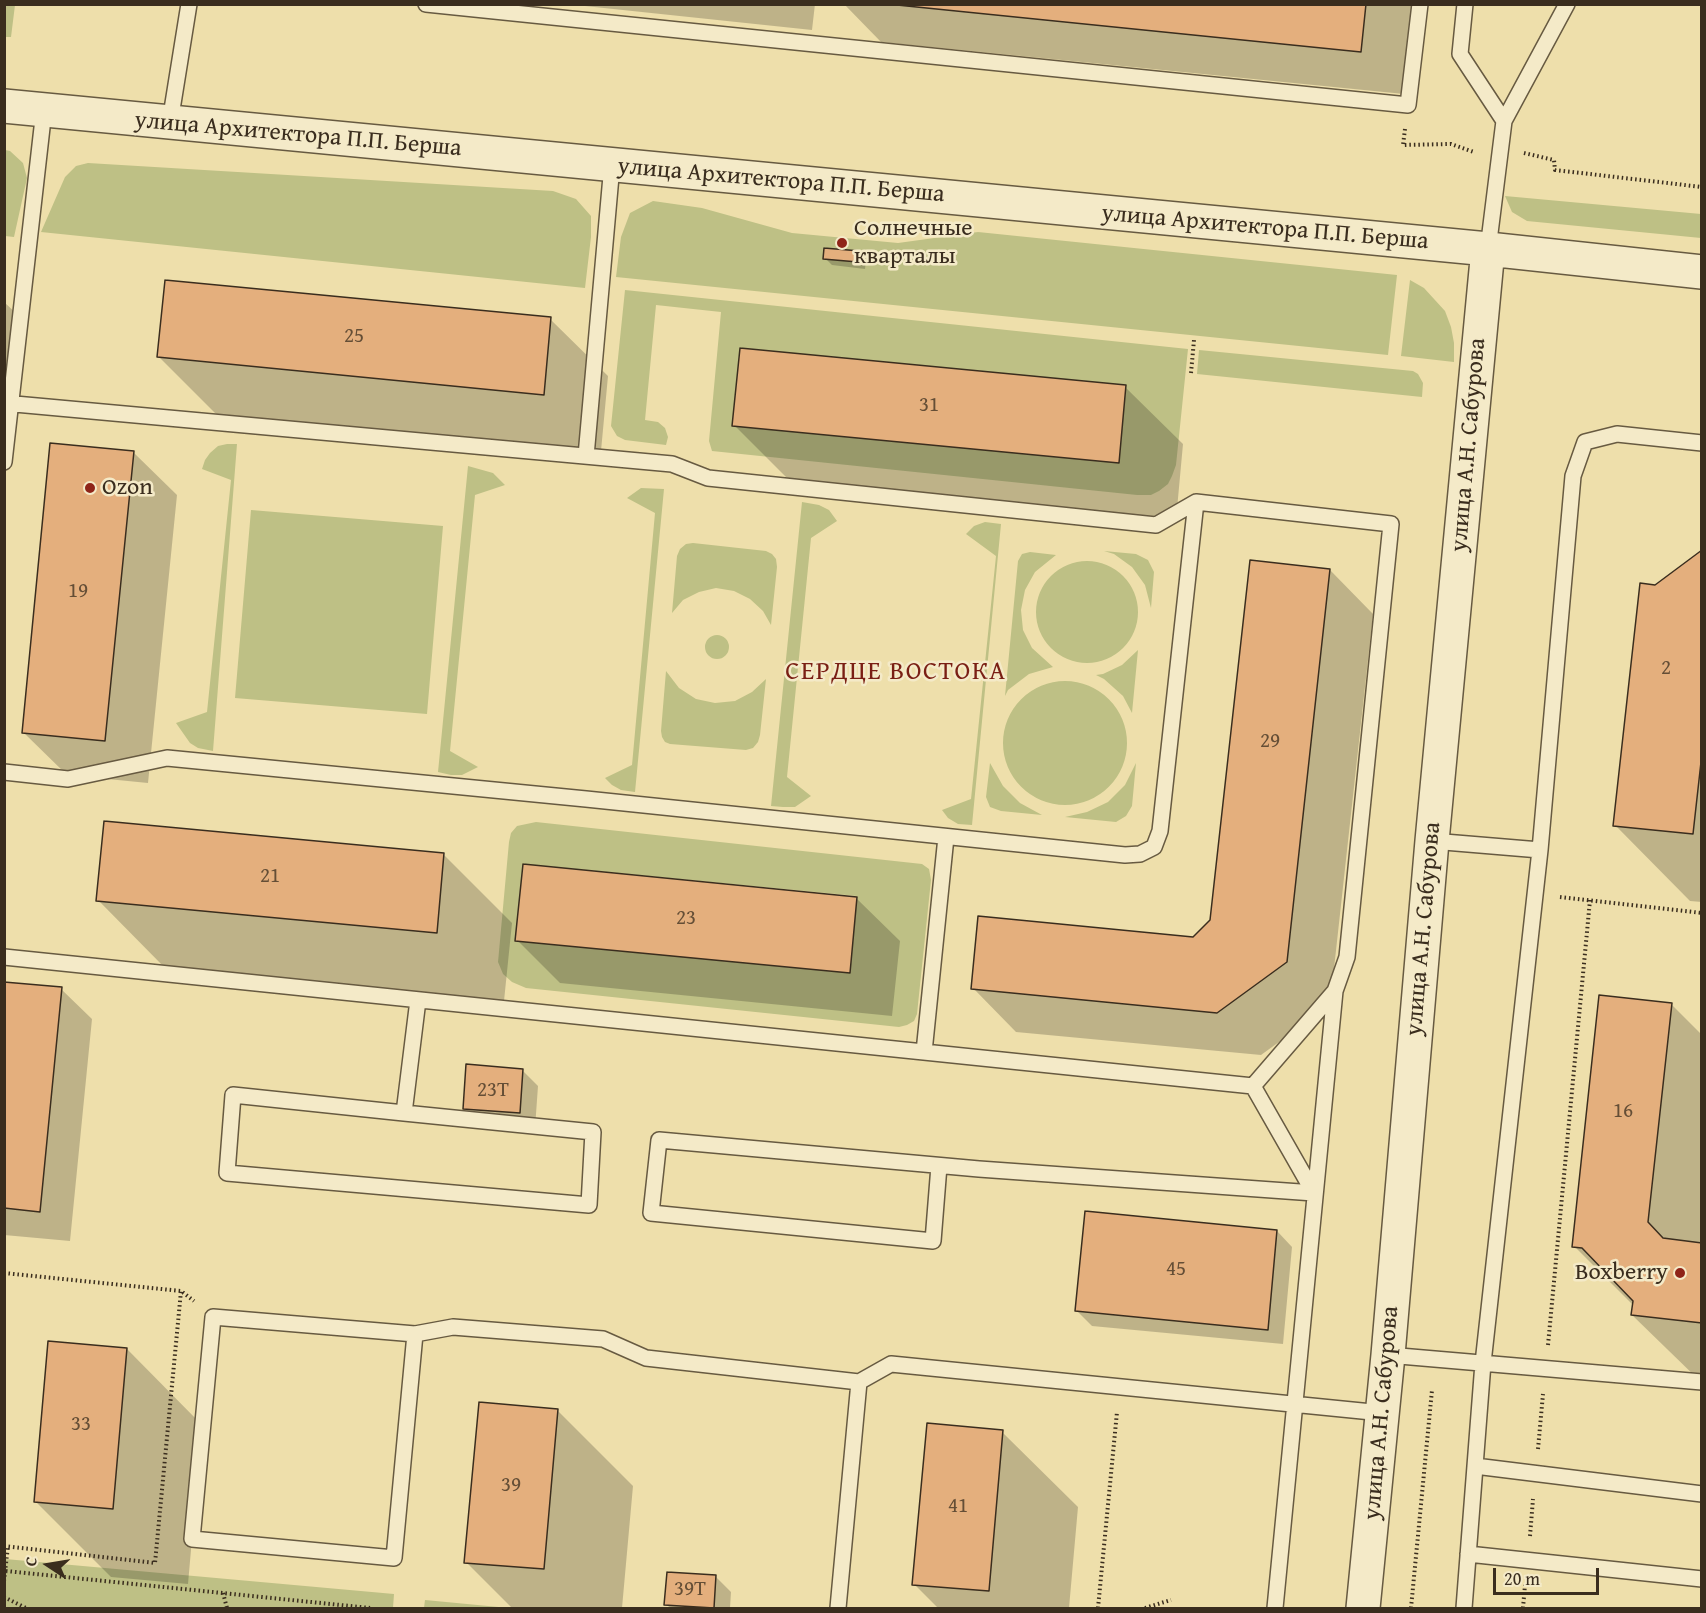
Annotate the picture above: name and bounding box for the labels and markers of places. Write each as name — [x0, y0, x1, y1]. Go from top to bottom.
place label: Солнечные кварталы — [854, 215, 973, 271]
marker: Солнечные кварталы — [835, 236, 849, 250]
place label: Ozon — [102, 474, 153, 502]
marker: Ozon — [83, 481, 97, 495]
place label: Boxberry — [1575, 1259, 1668, 1287]
marker: Boxberry — [1673, 1266, 1687, 1280]

